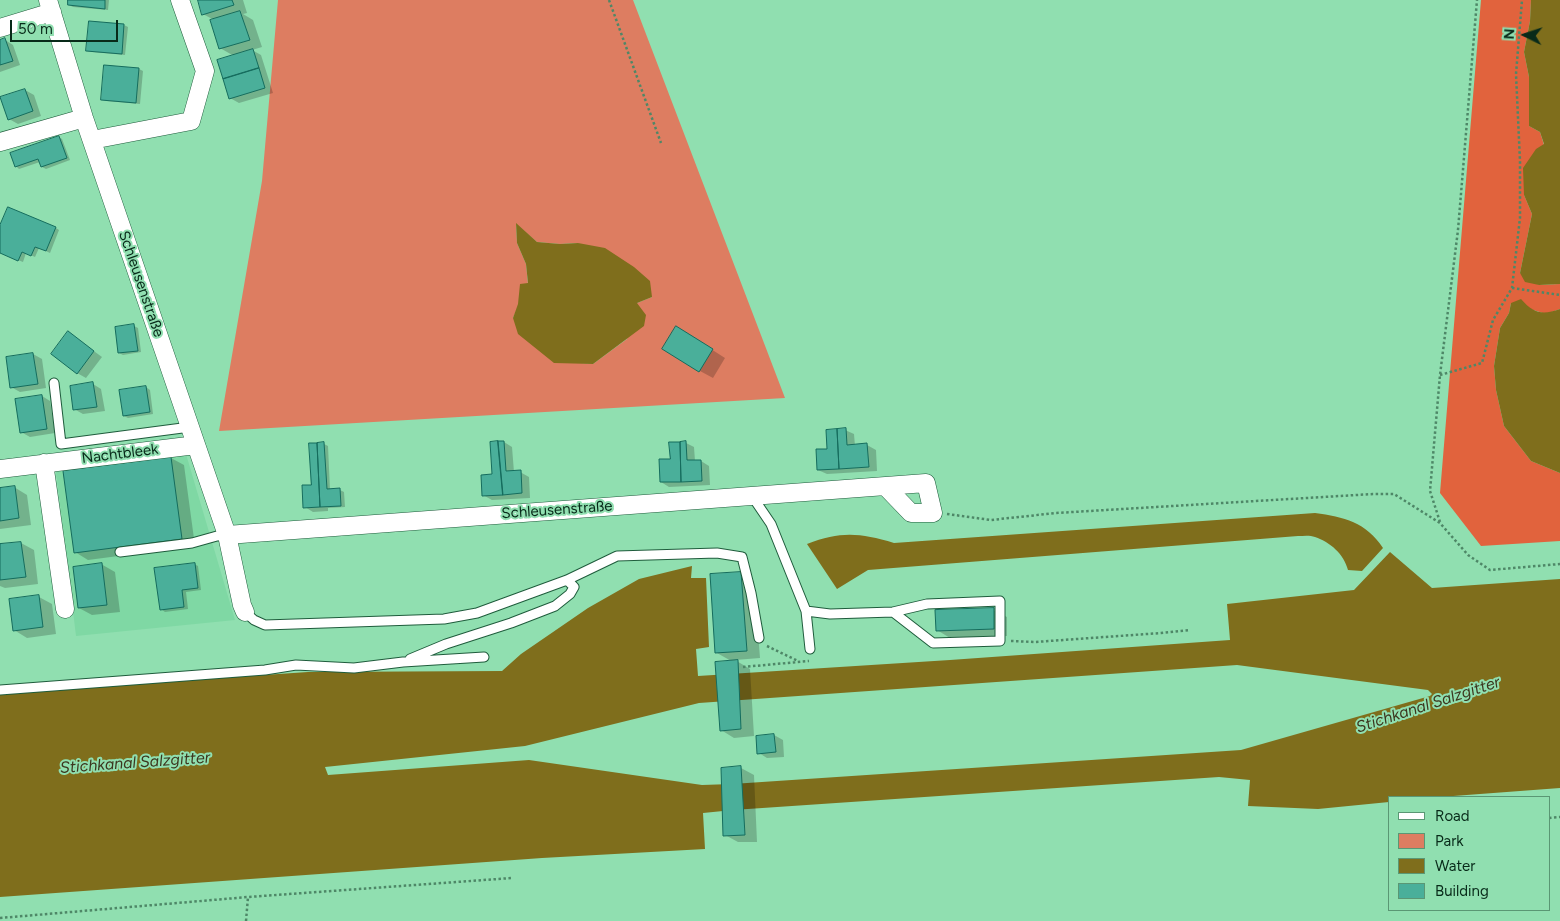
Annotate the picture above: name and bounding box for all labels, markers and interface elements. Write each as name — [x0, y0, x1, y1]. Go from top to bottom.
scale bar — [12, 10, 120, 42]
north arrow — [1500, 10, 1550, 60]
text: 50 m — [18, 20, 53, 38]
text: N — [1501, 28, 1518, 40]
street label: Schleusenstraße — [114, 229, 168, 339]
street label: Nachtbleek — [81, 440, 159, 468]
street label: Schleusenstraße — [501, 497, 613, 523]
water label: Stichkanal Salzgitter — [1354, 673, 1502, 737]
water label: Stichkanal Salzgitter — [59, 748, 211, 778]
legend — [1388, 796, 1550, 911]
text: Road — [1435, 807, 1470, 825]
text: Park — [1435, 832, 1464, 850]
text: Water — [1435, 857, 1475, 875]
text: Building — [1435, 882, 1489, 900]

